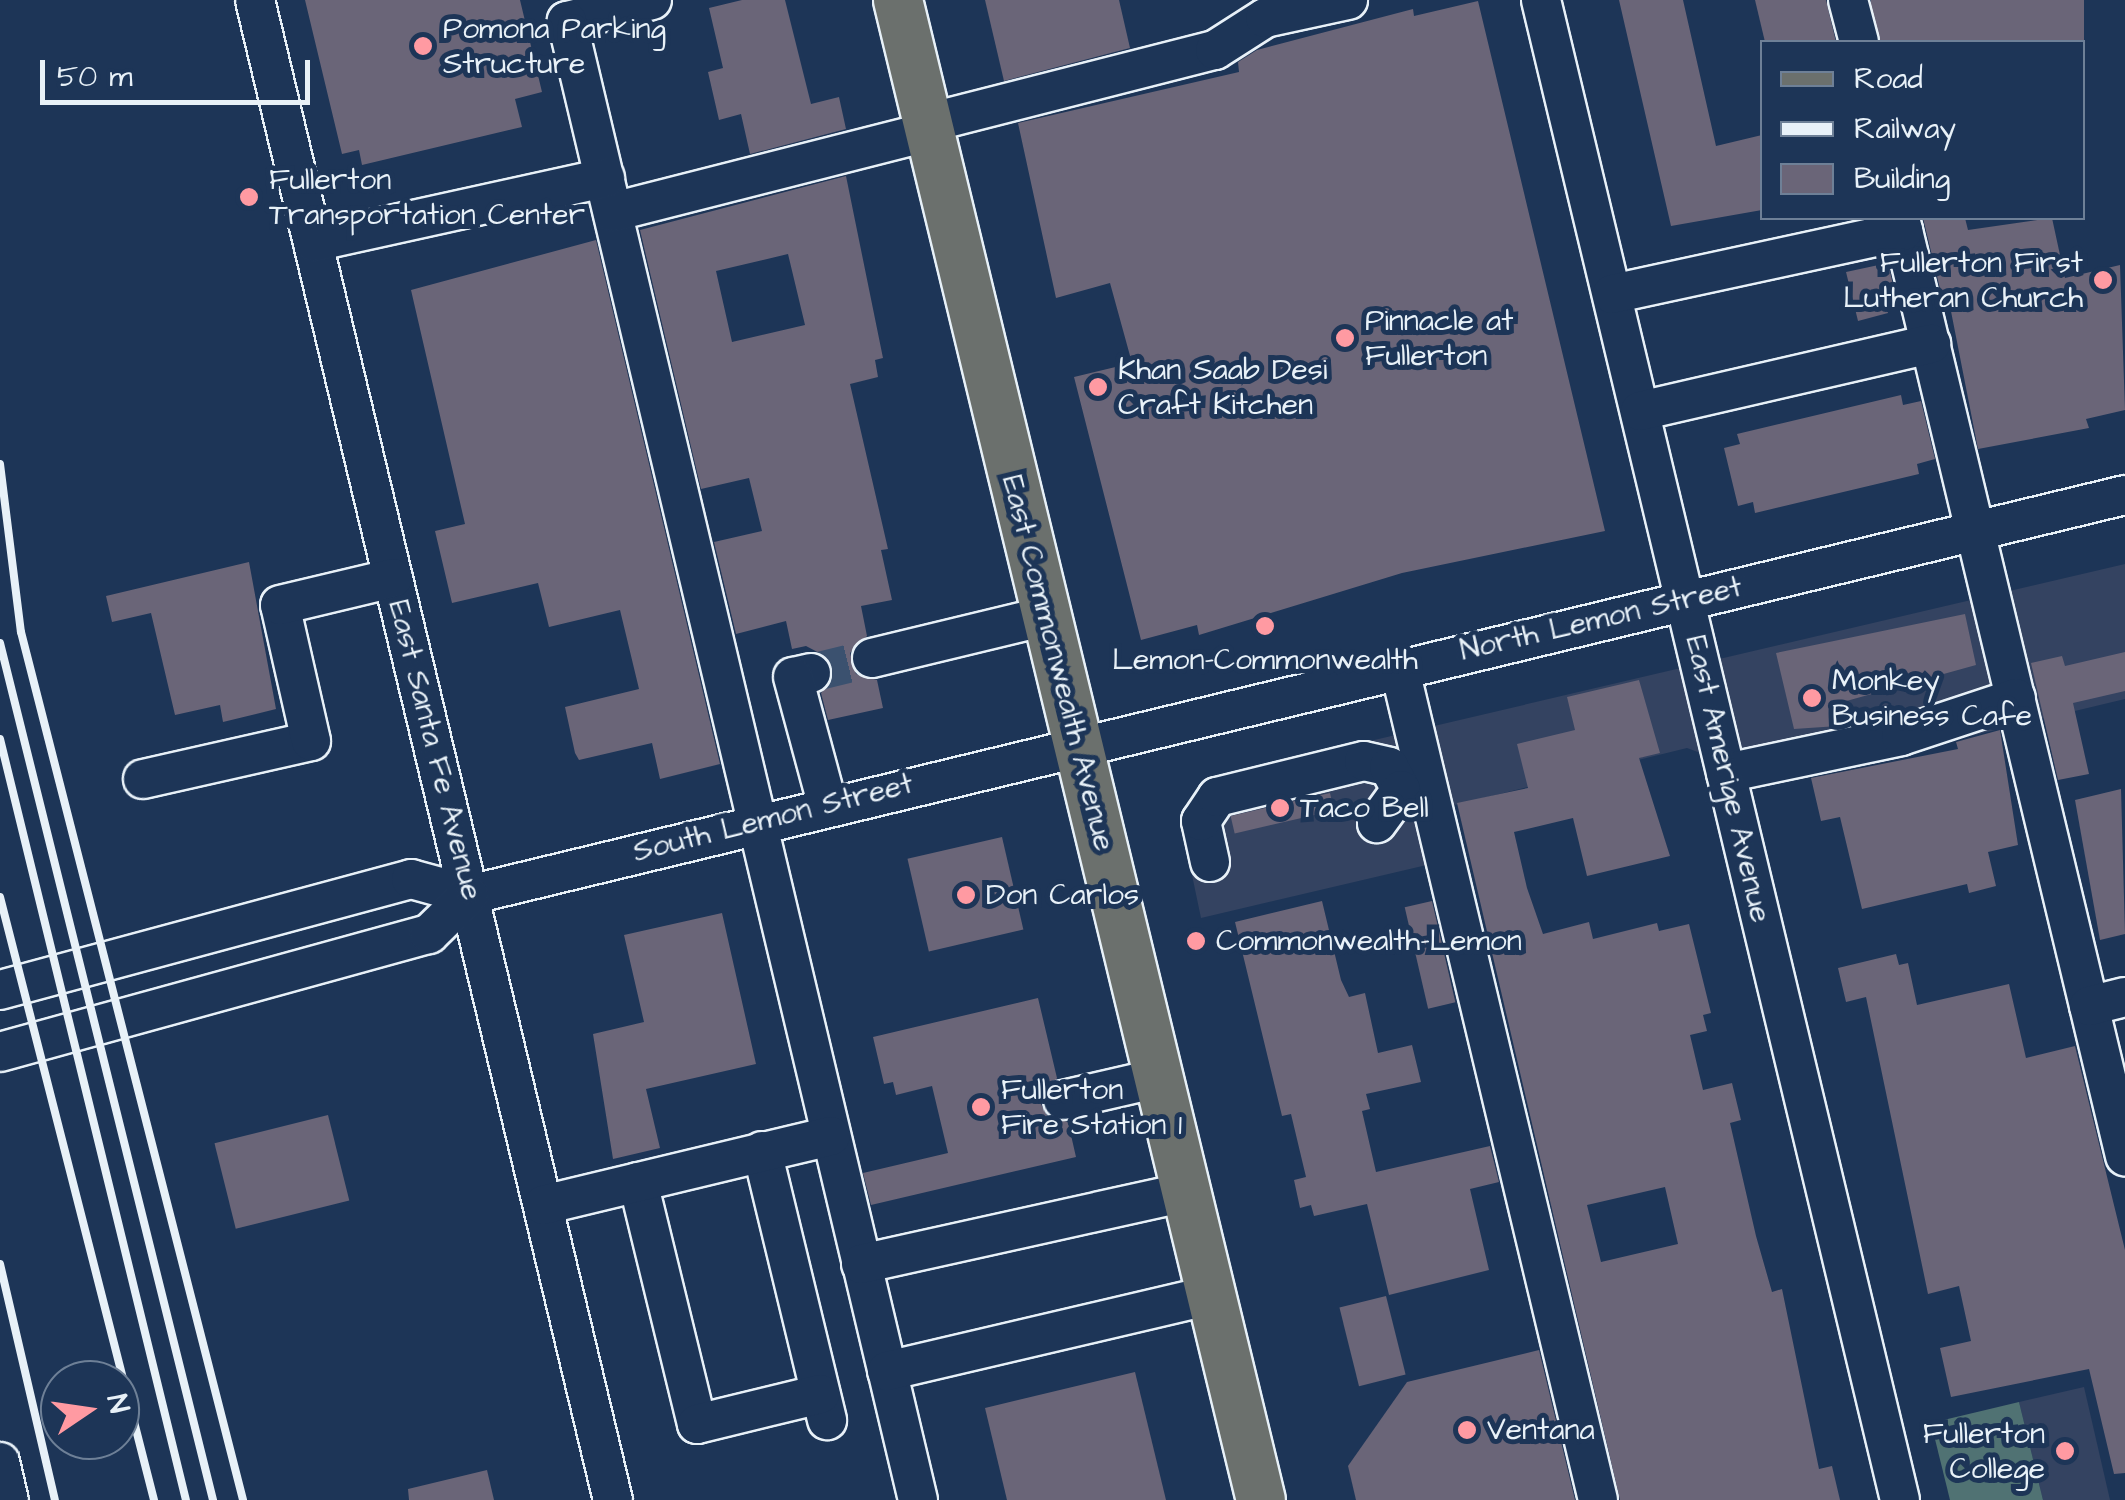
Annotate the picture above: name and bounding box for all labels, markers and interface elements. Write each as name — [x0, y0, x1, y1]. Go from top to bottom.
place label: Pomona Parking Structure — [443, 11, 666, 82]
marker: Pomona Parking Structure — [412, 35, 434, 57]
scale bar — [45, 40, 315, 102]
legend — [1760, 40, 2085, 220]
text: 50 m — [57, 56, 133, 98]
text: Road — [1854, 58, 1923, 100]
text: Railway — [1854, 108, 1956, 150]
text: Building — [1854, 158, 1950, 200]
place label: Fullerton Transportation Center — [269, 162, 585, 232]
marker: Fullerton Transportation Center — [238, 186, 260, 208]
place label: Fullerton First Lutheran Church — [1843, 245, 2083, 316]
marker: Fullerton First Lutheran Church — [2092, 269, 2114, 291]
place label: Pinnacle at Fullerton — [1365, 303, 1513, 374]
marker: Pinnacle at Fullerton — [1334, 327, 1356, 349]
place label: Khan Saab Desi Craft Kitchen — [1118, 352, 1327, 422]
marker: Khan Saab Desi Craft Kitchen — [1087, 376, 1109, 398]
street label: East Commonwealth Avenue — [994, 471, 1122, 855]
street label: North Lemon Street — [1457, 569, 1745, 669]
street label: East Santa Fe Avenue — [380, 596, 490, 904]
marker: Lemon-Commonwealth — [1254, 615, 1276, 637]
street label: East Amerige Avenue — [1677, 632, 1779, 926]
place label: Lemon-Commonwealth — [1112, 642, 1418, 678]
place label: Monkey Business Cafe — [1832, 663, 2032, 734]
marker: Monkey Business Cafe — [1801, 687, 1823, 709]
street label: South Lemon Street — [629, 766, 917, 870]
place label: Taco Bell — [1300, 790, 1429, 826]
marker: Taco Bell — [1269, 797, 1291, 819]
place label: Don Carlos — [986, 877, 1139, 913]
marker: Don Carlos — [955, 884, 977, 906]
place label: Commonwealth-Lemon — [1216, 923, 1522, 959]
marker: Commonwealth-Lemon — [1185, 930, 1207, 952]
place label: Fullerton Fire Station 1 — [1001, 1072, 1182, 1142]
marker: Fullerton Fire Station 1 — [970, 1096, 992, 1118]
north arrow — [40, 1360, 140, 1460]
text: N — [97, 1391, 139, 1417]
place label: Ventana — [1487, 1412, 1595, 1448]
place label: Fullerton College — [1923, 1416, 2045, 1486]
marker: Ventana — [1456, 1419, 1478, 1441]
marker: Fullerton College — [2054, 1440, 2076, 1462]

